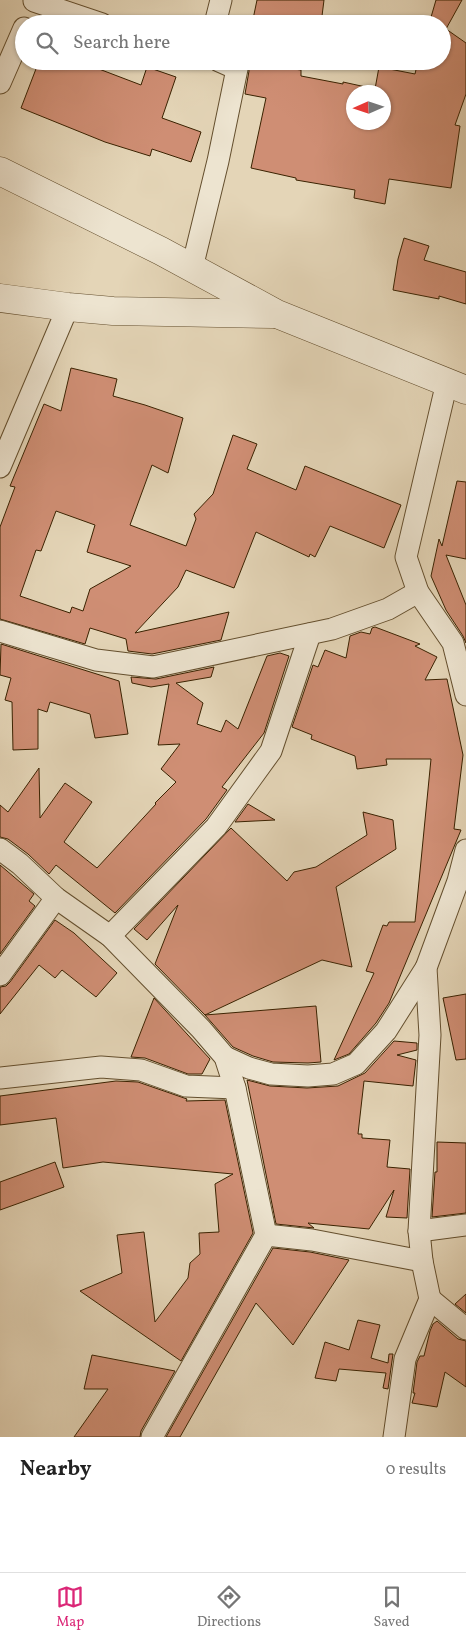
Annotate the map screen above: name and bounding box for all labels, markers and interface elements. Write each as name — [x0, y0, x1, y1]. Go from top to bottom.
search box — [15, 15, 451, 70]
icon: search — [33, 29, 61, 57]
text: Search here — [73, 30, 170, 56]
north arrow — [346, 85, 391, 130]
text: Nearby — [20, 1455, 91, 1484]
text: 0 results — [386, 1459, 446, 1481]
tab: Map — [56, 1583, 84, 1632]
tab: Directions — [197, 1583, 261, 1632]
tab: Saved — [374, 1583, 410, 1632]

